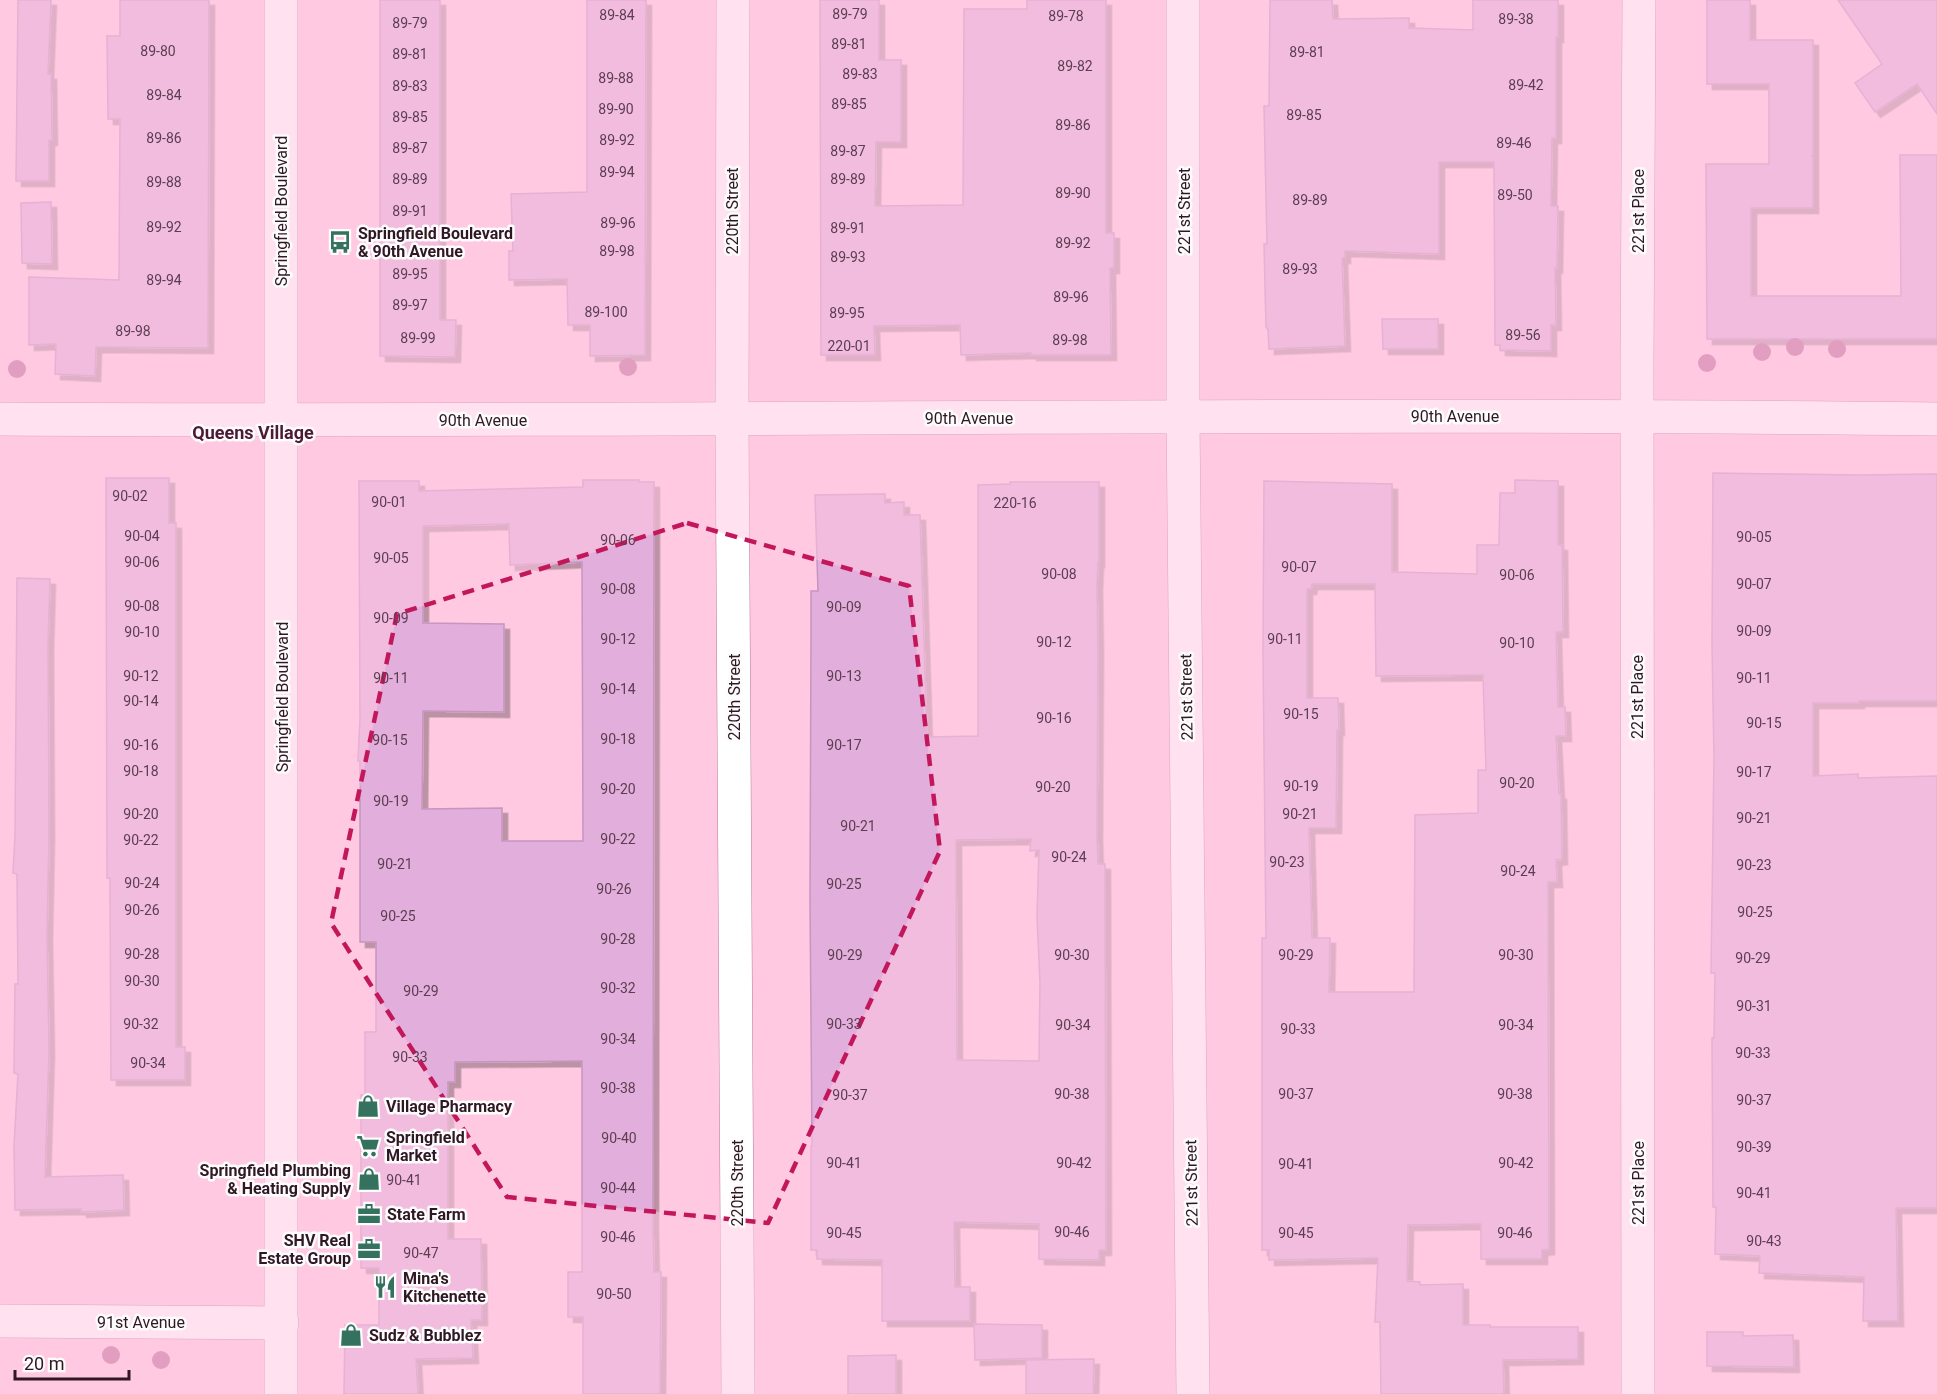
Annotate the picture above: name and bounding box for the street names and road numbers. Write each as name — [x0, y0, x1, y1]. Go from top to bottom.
street label: Springfield Boulevard — [272, 136, 291, 286]
street label: 220th Street — [723, 167, 742, 255]
street label: 221st Street — [1175, 168, 1194, 254]
street label: 221st Place — [1629, 169, 1648, 253]
street label: 90th Avenue — [1411, 407, 1499, 426]
street label: 90th Avenue — [925, 409, 1013, 428]
street label: 90th Avenue — [439, 411, 527, 430]
street label: Springfield Boulevard — [273, 622, 292, 772]
street label: 220th Street — [725, 653, 744, 741]
street label: 221st Street — [1176, 654, 1197, 740]
street label: 221st Place — [1628, 655, 1647, 739]
street label: 220th Street — [728, 1139, 747, 1227]
street label: 221st Street — [1181, 1140, 1202, 1226]
street label: 221st Place — [1629, 1141, 1648, 1225]
street label: 91st Avenue — [97, 1313, 185, 1332]

